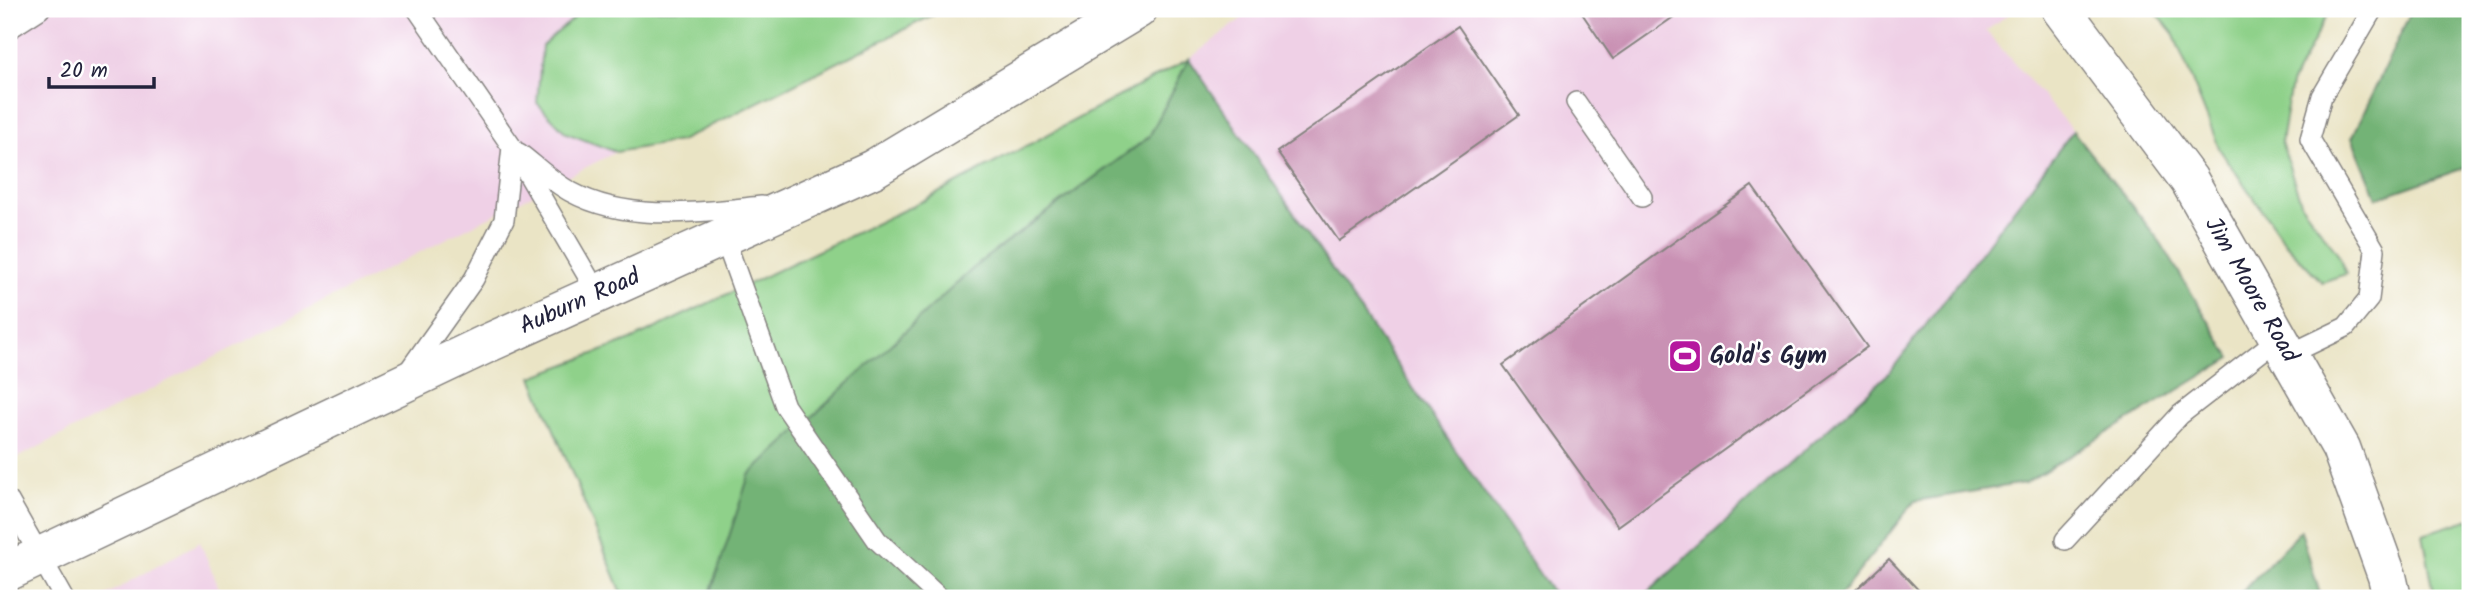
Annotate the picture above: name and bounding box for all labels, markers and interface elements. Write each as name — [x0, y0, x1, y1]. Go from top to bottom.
scale bar — [49, 46, 154, 90]
text: 20 m — [60, 55, 108, 88]
street label: Jim Moore Road — [2193, 210, 2309, 371]
street label: Auburn Road — [513, 258, 648, 346]
sports icon: Gold's Gym — [1666, 337, 1704, 375]
place label: Gold's Gym — [1710, 337, 1827, 376]

